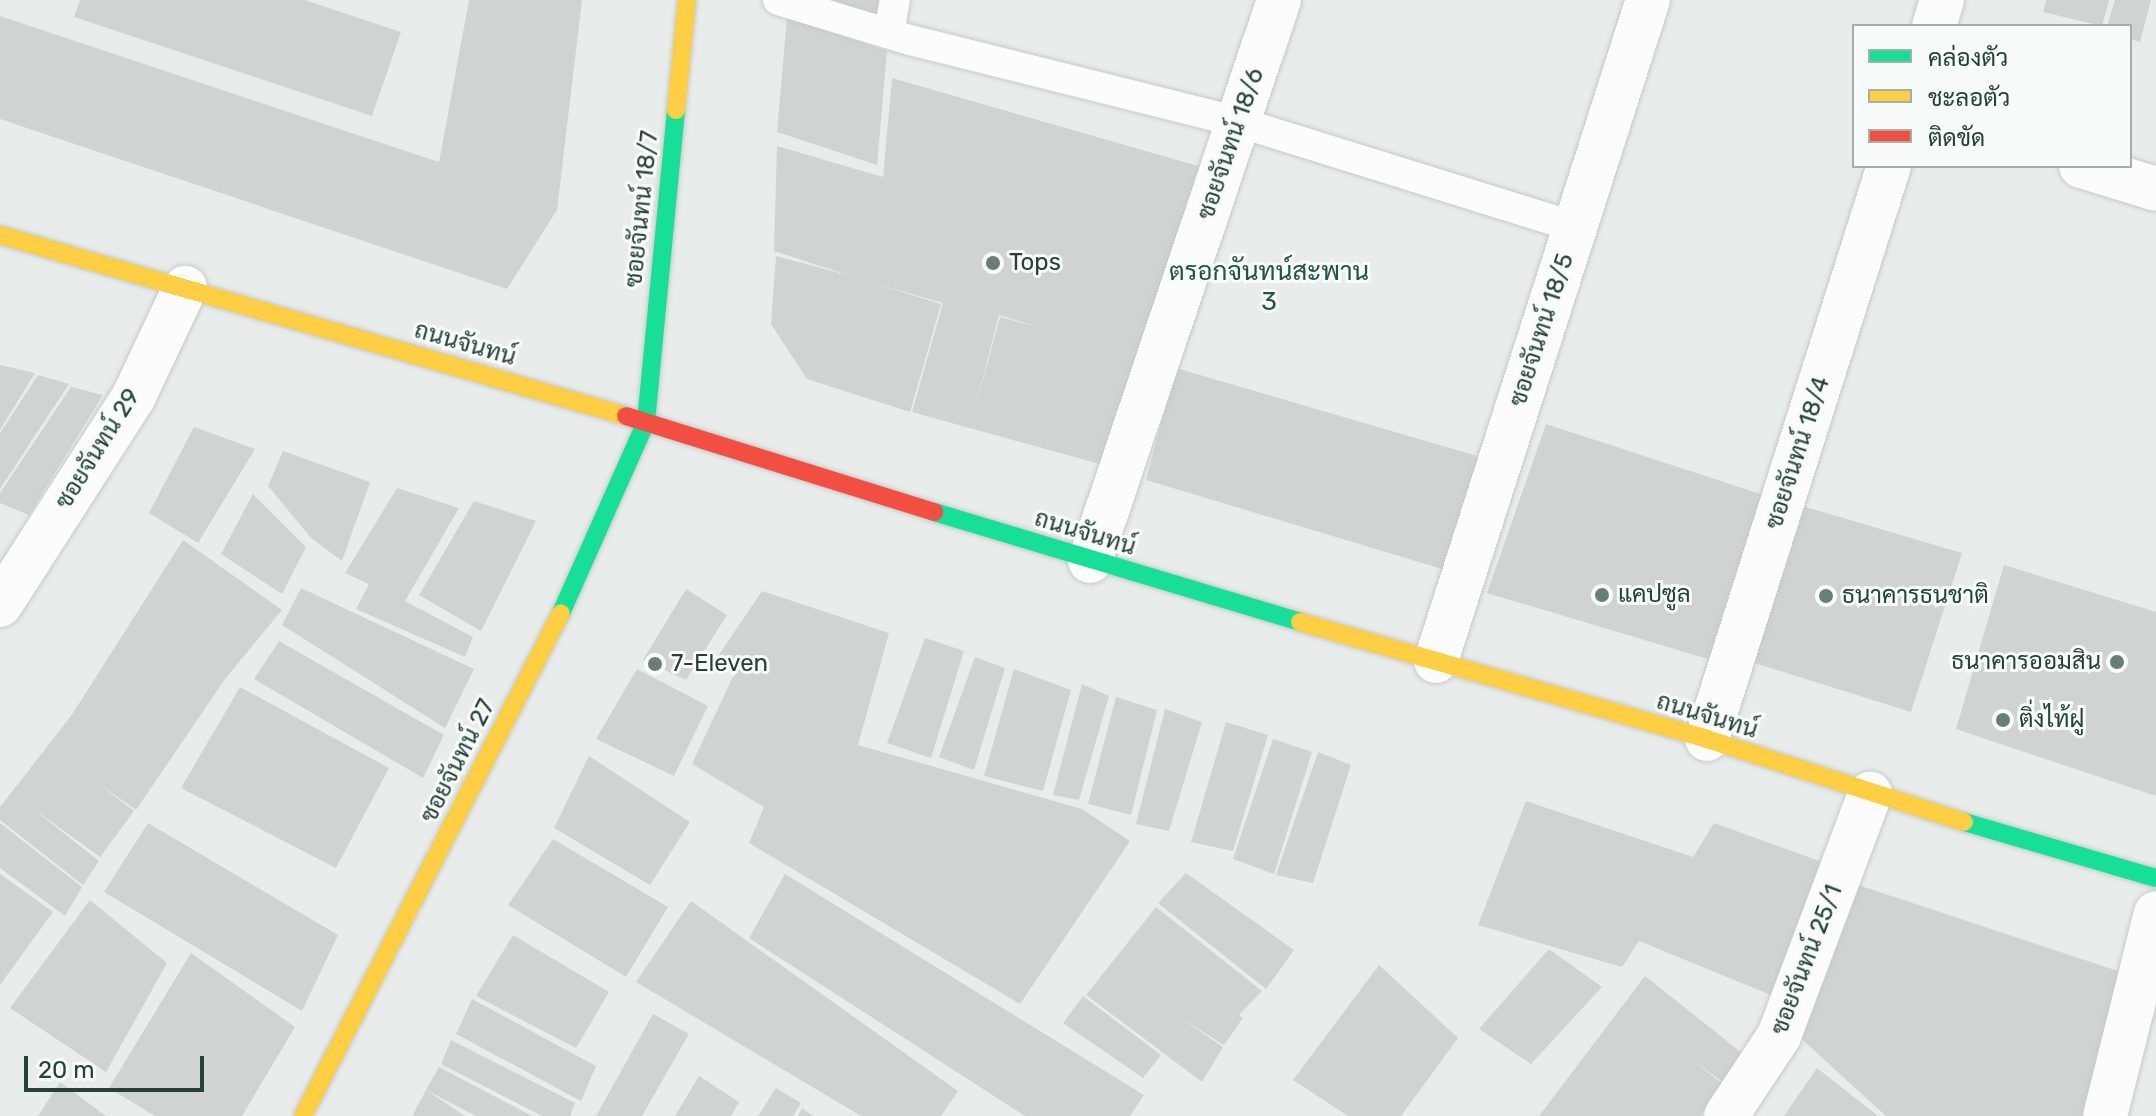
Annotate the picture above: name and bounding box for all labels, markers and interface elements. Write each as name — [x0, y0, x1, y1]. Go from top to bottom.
legend — [1852, 24, 2132, 168]
text: คล่องตัว — [1928, 44, 2008, 72]
street label: ซอยจันทน์ 18/6 — [1192, 64, 1270, 224]
text: ชะลอตัว — [1928, 84, 2010, 112]
text: ติดขัด — [1928, 124, 1985, 152]
street label: ซอยจันทน์ 18/7 — [619, 129, 665, 289]
place label: Tops — [1009, 249, 1061, 277]
street label: ซอยจันทน์ 18/5 — [1504, 250, 1580, 410]
marker: Tops — [984, 254, 1002, 272]
district label: ตรอกจันทน์สะพาน 3 — [1169, 256, 1369, 318]
street label: ถนนจันทน์ — [411, 316, 519, 372]
street label: ซอยจันทน์ 18/4 — [1760, 373, 1836, 533]
street label: ซอยจันทน์ 29 — [50, 383, 146, 515]
street label: ถนนจันทน์ — [1031, 504, 1139, 562]
place label: แคปซูล — [1618, 581, 1691, 609]
place label: ธนาคารธนชาติ — [1842, 582, 1989, 610]
marker: แคปซูล — [1593, 586, 1611, 604]
marker: ธนาคารธนชาติ — [1817, 587, 1835, 605]
place label: ธนาคารออมสิน — [1951, 648, 2101, 676]
place label: 7-Eleven — [671, 650, 768, 678]
marker: ธนาคารออมสิน — [2108, 653, 2126, 671]
marker: 7-Eleven — [646, 655, 664, 673]
street label: ถนนจันทน์ — [1653, 687, 1761, 745]
street label: ซอยจันทน์ 27 — [415, 695, 501, 827]
place label: ติ่งไท้ฝู — [2019, 706, 2085, 734]
marker: ติ่งไท้ฝู — [1994, 711, 2012, 729]
street label: ซอยจันทน์ 25/1 — [1765, 881, 1849, 1039]
scale bar — [28, 1040, 208, 1090]
text: 20 m — [38, 1056, 95, 1084]

